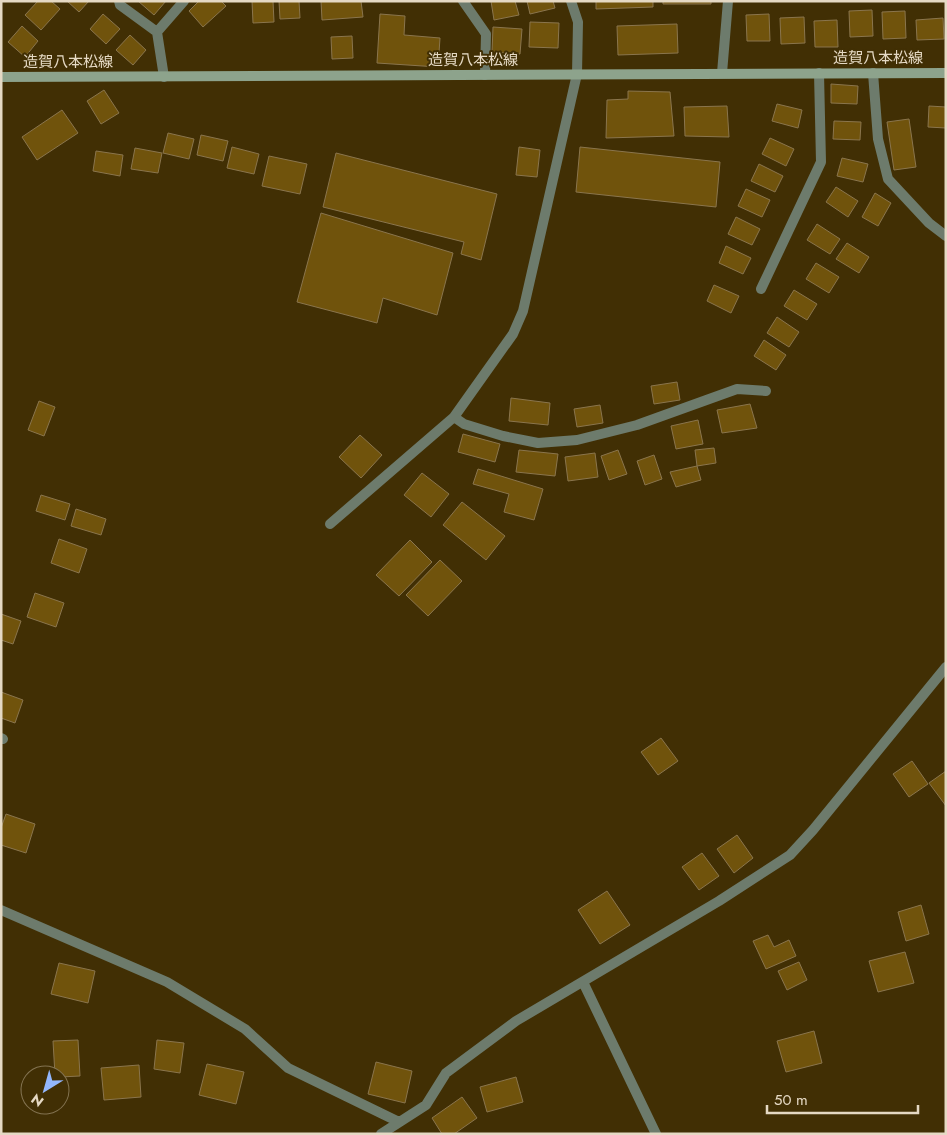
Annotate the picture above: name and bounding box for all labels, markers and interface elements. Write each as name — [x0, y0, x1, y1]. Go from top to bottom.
street label: 造賀八本松線 — [833, 47, 923, 69]
street label: 造賀八本松線 — [428, 49, 518, 71]
street label: 造賀八本松線 — [23, 51, 113, 73]
north arrow — [20, 1065, 70, 1115]
scale bar — [767, 1082, 918, 1114]
text: N — [27, 1089, 48, 1112]
text: 50 m — [774, 1089, 808, 1111]

